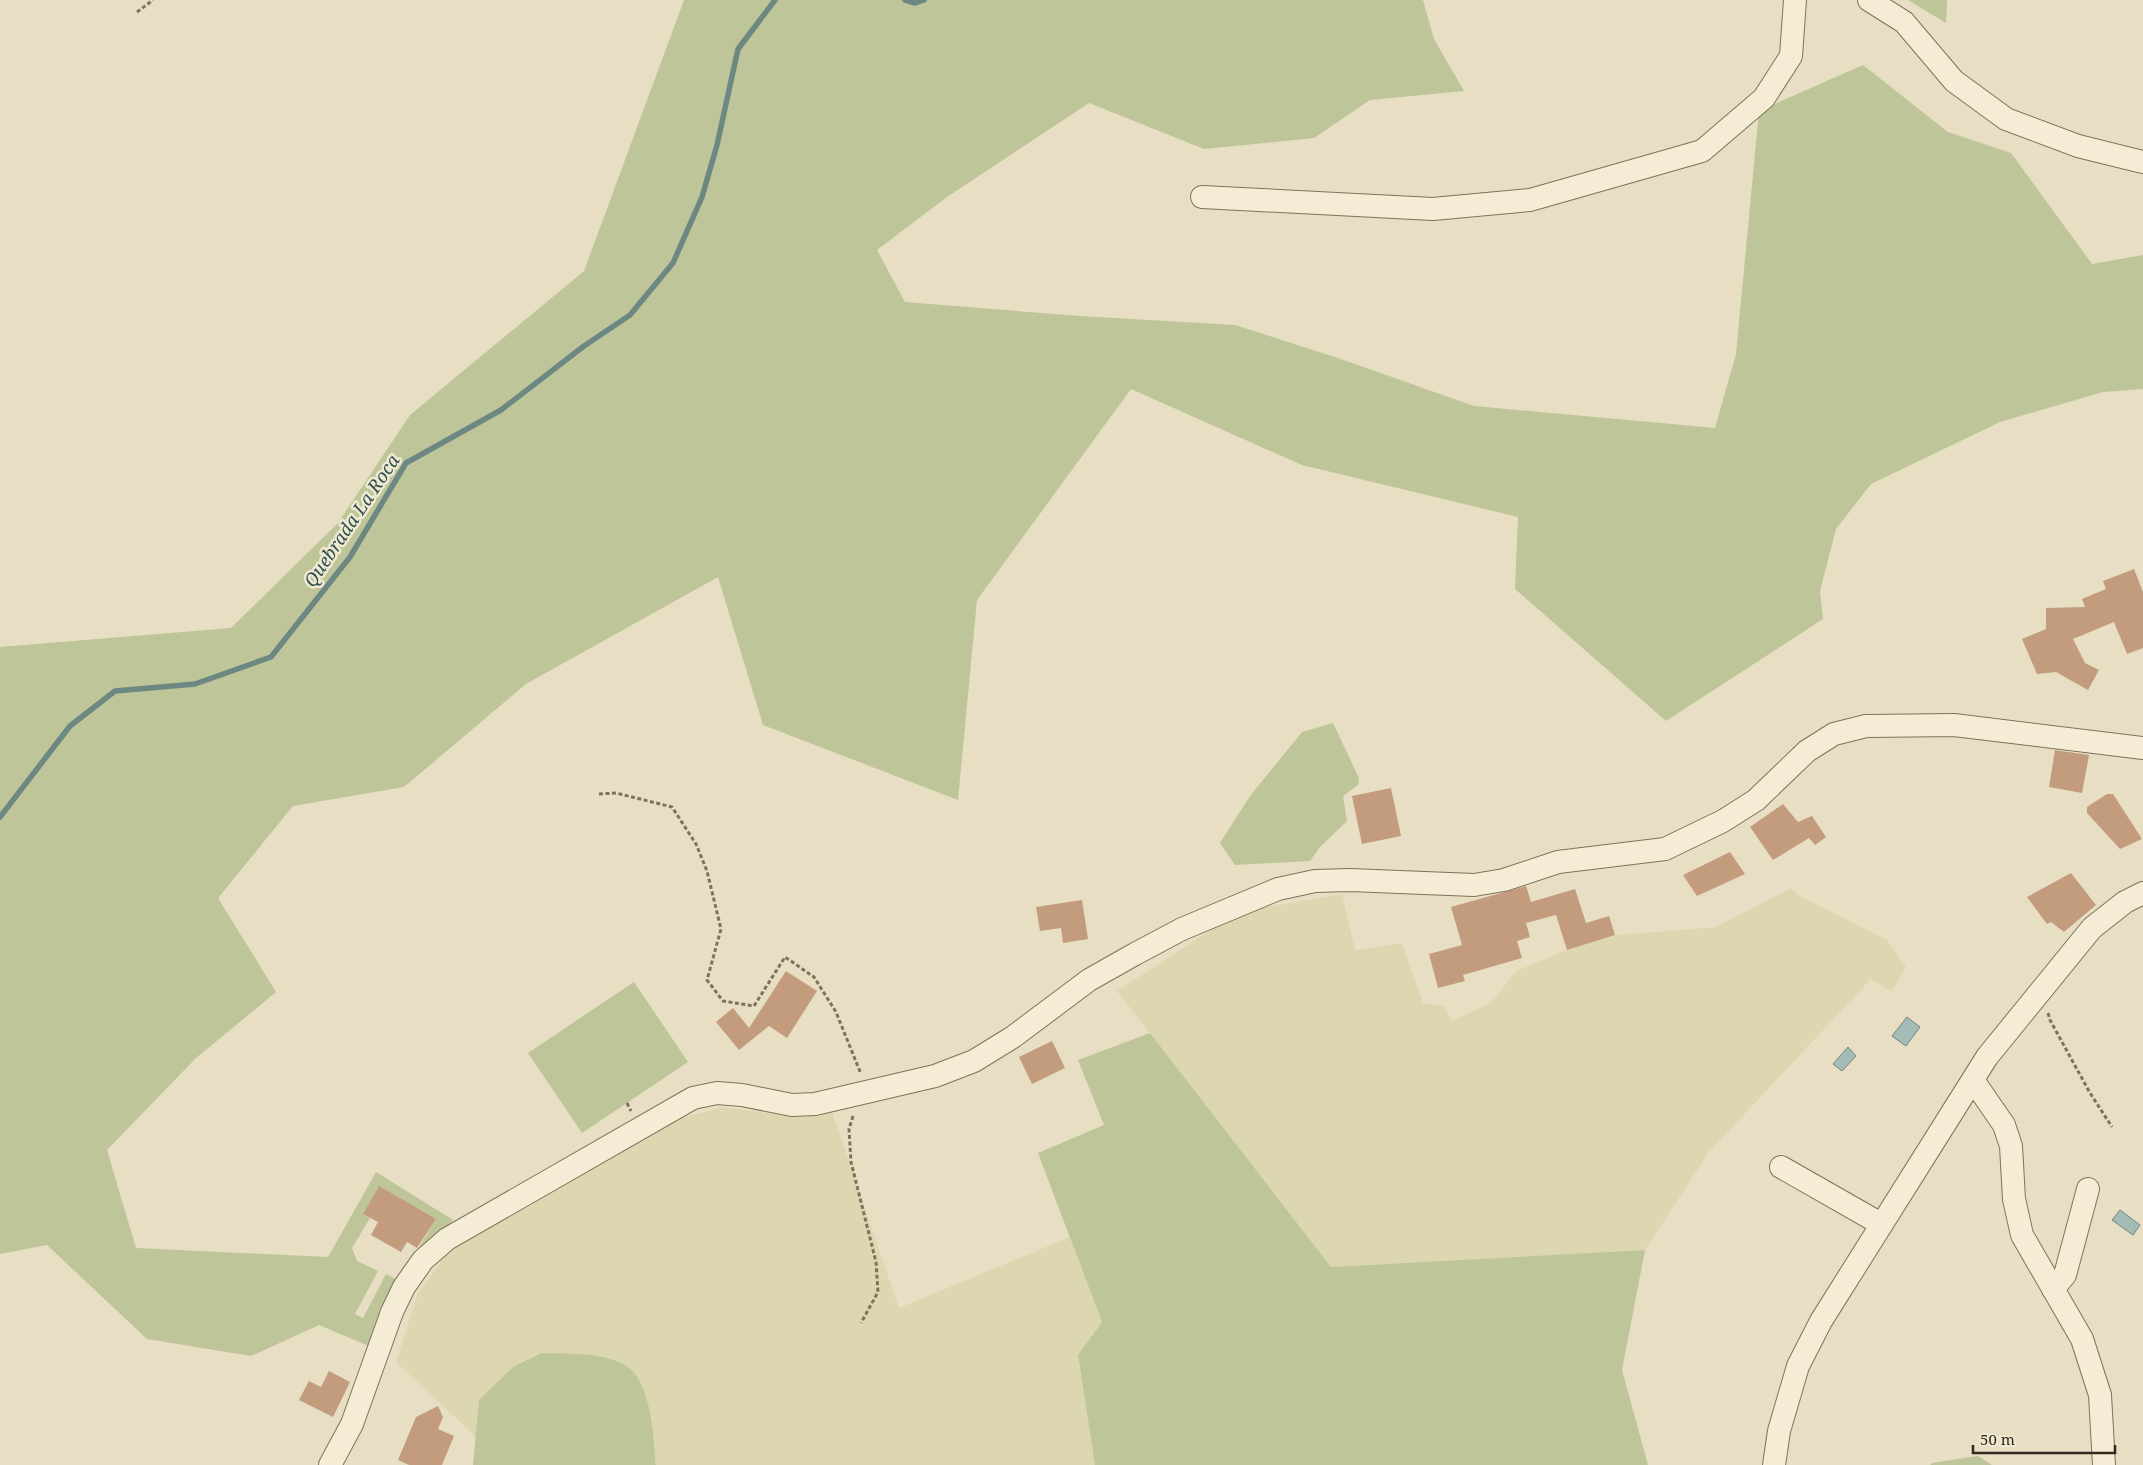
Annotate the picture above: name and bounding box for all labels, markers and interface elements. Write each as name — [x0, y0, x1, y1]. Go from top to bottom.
water label: Quebrada La Roca — [298, 449, 405, 591]
scale bar — [1973, 1422, 2116, 1454]
text: 50 m — [1980, 1429, 2015, 1449]

